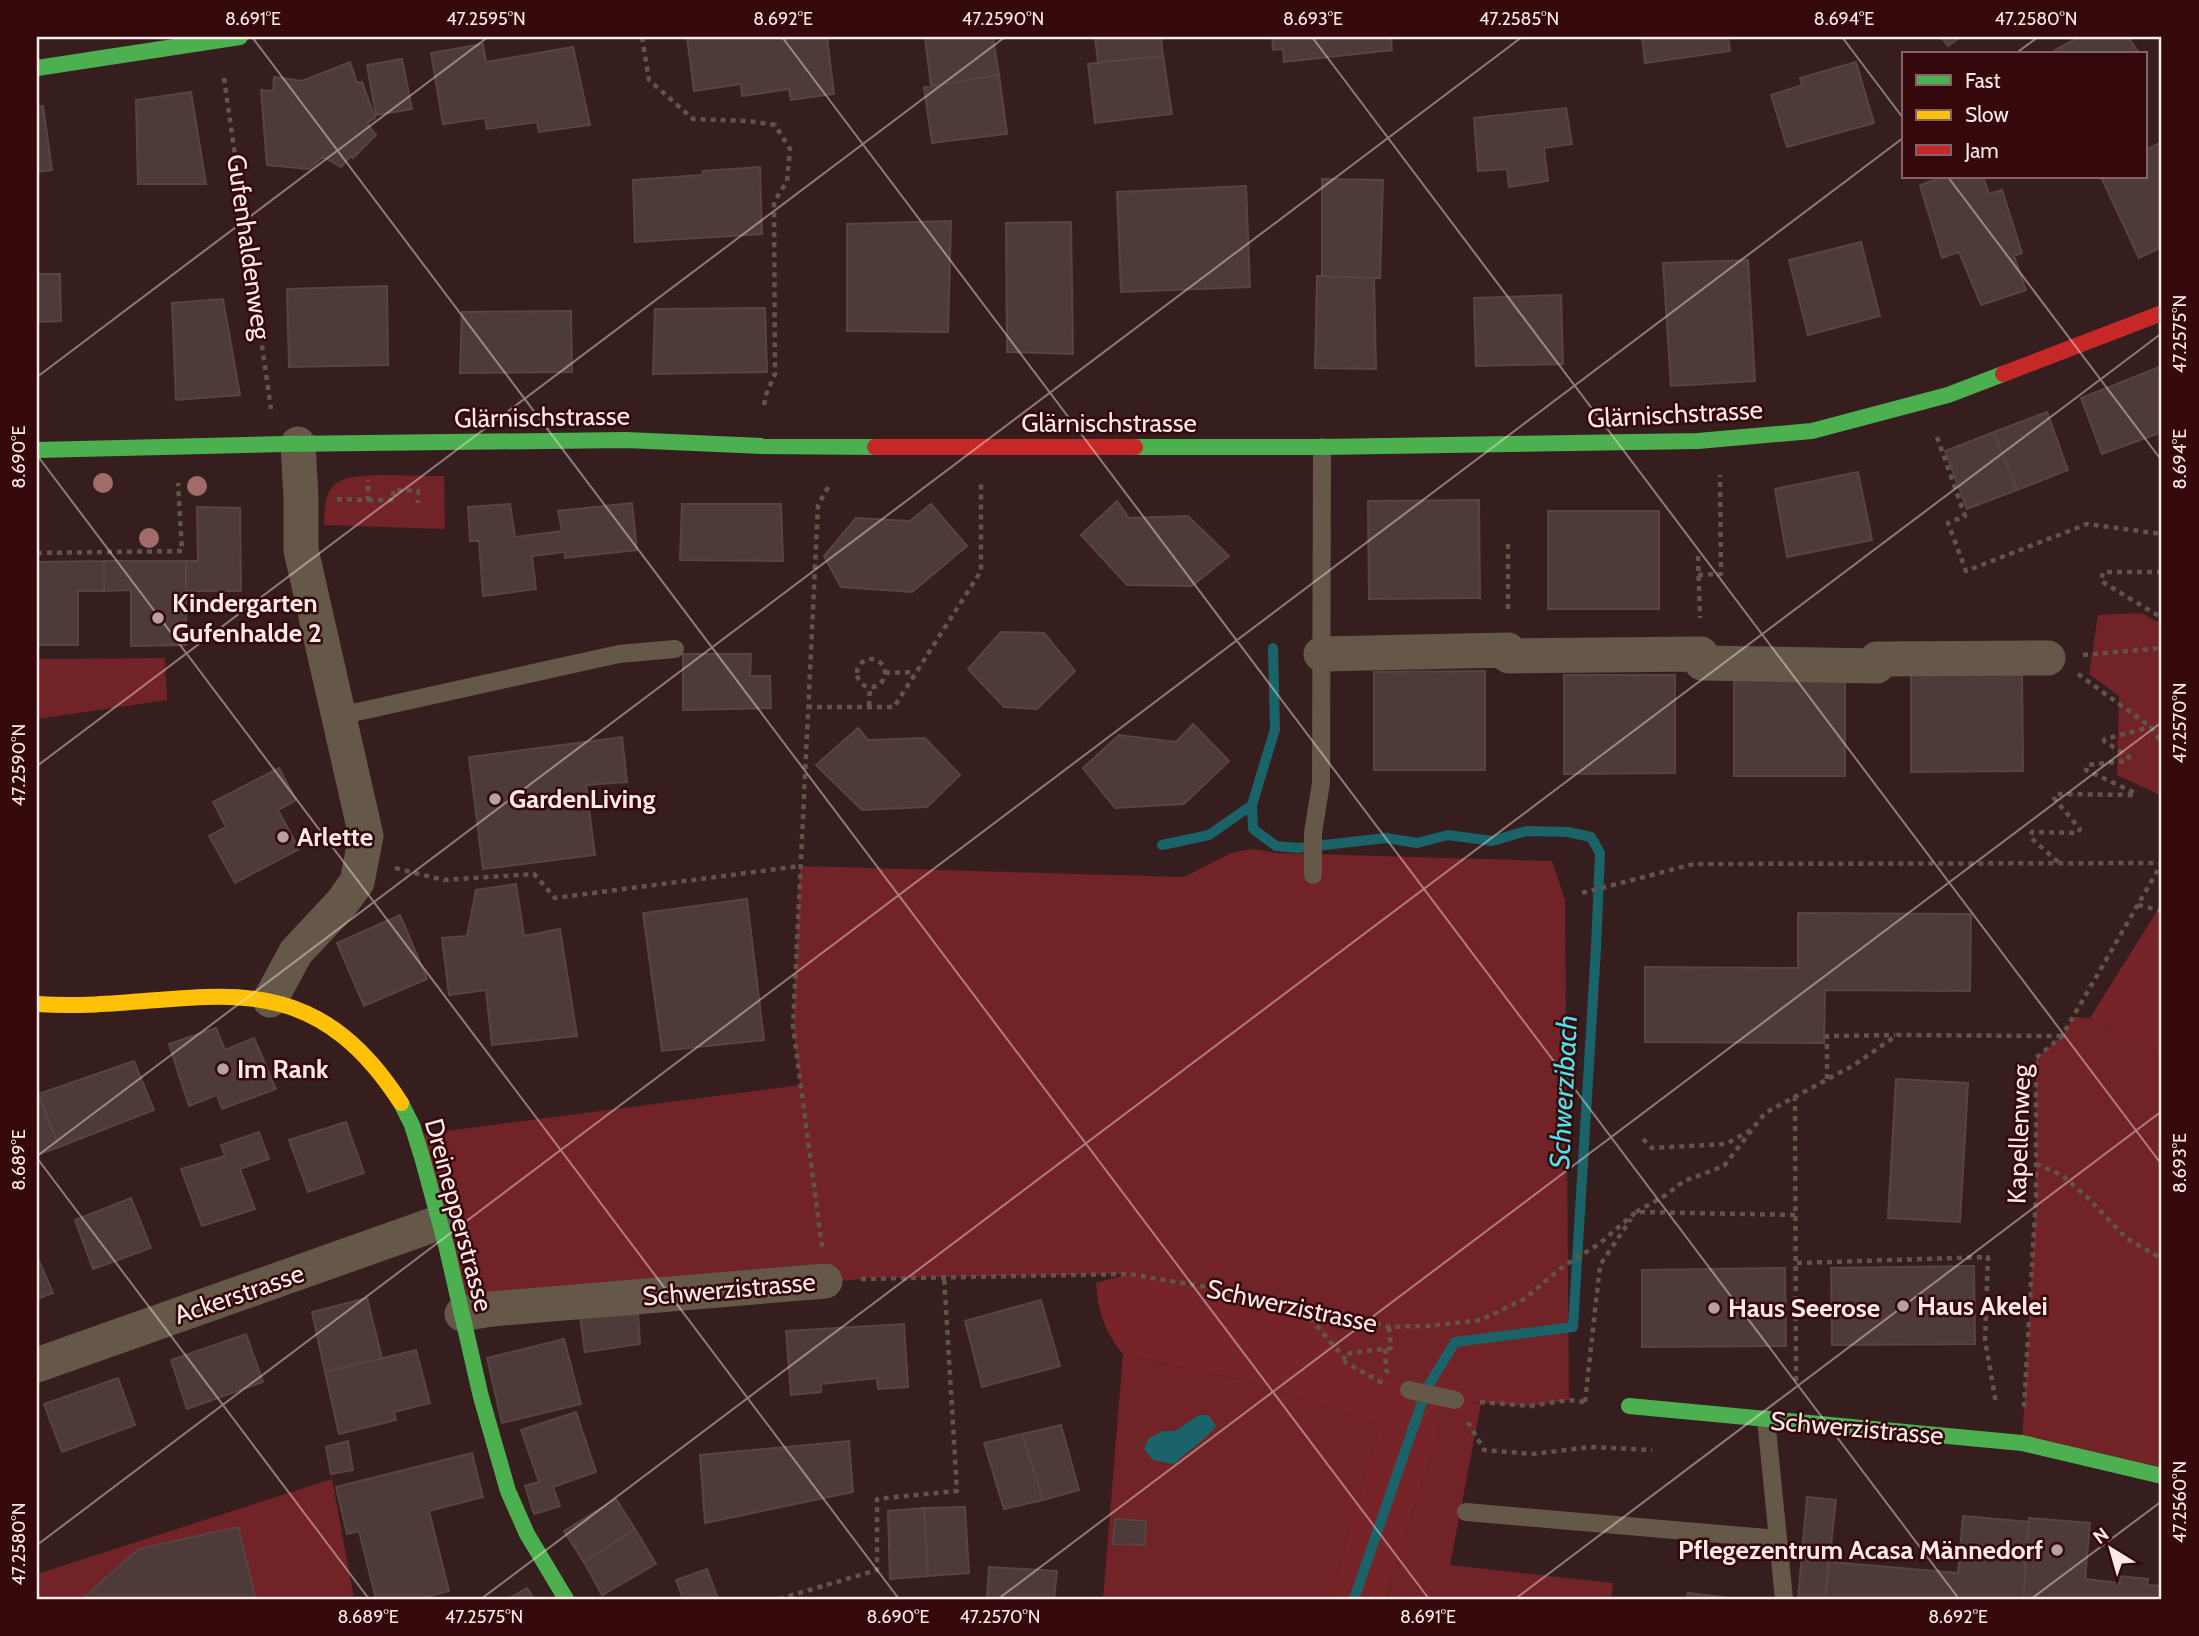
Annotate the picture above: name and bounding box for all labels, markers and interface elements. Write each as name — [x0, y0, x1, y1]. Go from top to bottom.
text: 8.691°E — [225, 8, 281, 30]
text: 47.2595°N — [446, 8, 526, 30]
text: 8.692°E — [753, 8, 813, 30]
text: 47.2590°N — [962, 8, 1044, 30]
text: 8.693°E — [1283, 8, 1343, 30]
text: 47.2585°N — [1479, 8, 1559, 30]
text: 8.694°E — [1814, 8, 1874, 30]
text: 47.2580°N — [1994, 8, 2078, 30]
legend — [1902, 52, 2146, 178]
text: Fast — [1965, 68, 2001, 93]
text: Slow — [1965, 102, 2009, 127]
text: Jam — [1964, 138, 1999, 163]
street label: Gufenhaldenweg — [220, 152, 278, 343]
text: 47.2575°N — [2169, 295, 2191, 373]
street label: Glärnischstrasse — [1586, 393, 1764, 435]
street label: Glärnischstrasse — [454, 399, 630, 435]
street label: Glärnischstrasse — [1021, 407, 1197, 439]
text: 8.690°E — [8, 426, 30, 488]
text: 8.694°E — [2169, 429, 2191, 489]
place label: Kindergarten Gufenhalde 2 — [172, 587, 322, 649]
marker: Kindergarten Gufenhalde 2 — [150, 610, 166, 626]
text: 47.2570°N — [2169, 682, 2191, 764]
text: 47.2590°N — [8, 724, 30, 806]
place label: GardenLiving — [509, 783, 655, 815]
marker: GardenLiving — [487, 791, 503, 807]
place label: Arlette — [297, 821, 373, 853]
marker: Arlette — [275, 829, 291, 845]
water label: Schwerzibach — [1542, 1014, 1584, 1170]
place label: Im Rank — [237, 1053, 329, 1085]
marker: Im Rank — [215, 1061, 231, 1077]
street label: Kapellenweg — [2001, 1063, 2037, 1204]
street label: Dreinepperstrasse — [418, 1115, 500, 1315]
text: 8.689°E — [8, 1129, 30, 1191]
text: 8.693°E — [2169, 1133, 2191, 1193]
street label: Ackerstrasse — [170, 1257, 308, 1331]
street label: Schwerzistrasse — [641, 1265, 817, 1313]
street label: Schwerzistrasse — [1204, 1272, 1380, 1340]
place label: Haus Akelei — [1917, 1290, 2048, 1322]
place label: Haus Seerose — [1728, 1292, 1880, 1324]
marker: Haus Akelei — [1895, 1298, 1911, 1314]
marker: Haus Seerose — [1706, 1300, 1722, 1316]
street label: Schwerzistrasse — [1769, 1404, 1945, 1452]
text: 47.2560°N — [2169, 1461, 2191, 1543]
text: 47.2580°N — [8, 1502, 30, 1586]
north arrow — [2076, 1514, 2146, 1584]
text: N — [2089, 1523, 2113, 1549]
place label: Pflegezentrum Acasa Männedorf — [1678, 1534, 2043, 1566]
marker: Pflegezentrum Acasa Männedorf — [2049, 1542, 2065, 1558]
text: 8.689°E — [337, 1606, 399, 1628]
text: 47.2575°N — [445, 1606, 523, 1628]
text: 8.690°E — [867, 1606, 929, 1628]
text: 47.2570°N — [959, 1606, 1041, 1628]
text: 8.691°E — [1400, 1606, 1456, 1628]
text: 8.692°E — [1928, 1606, 1988, 1628]

